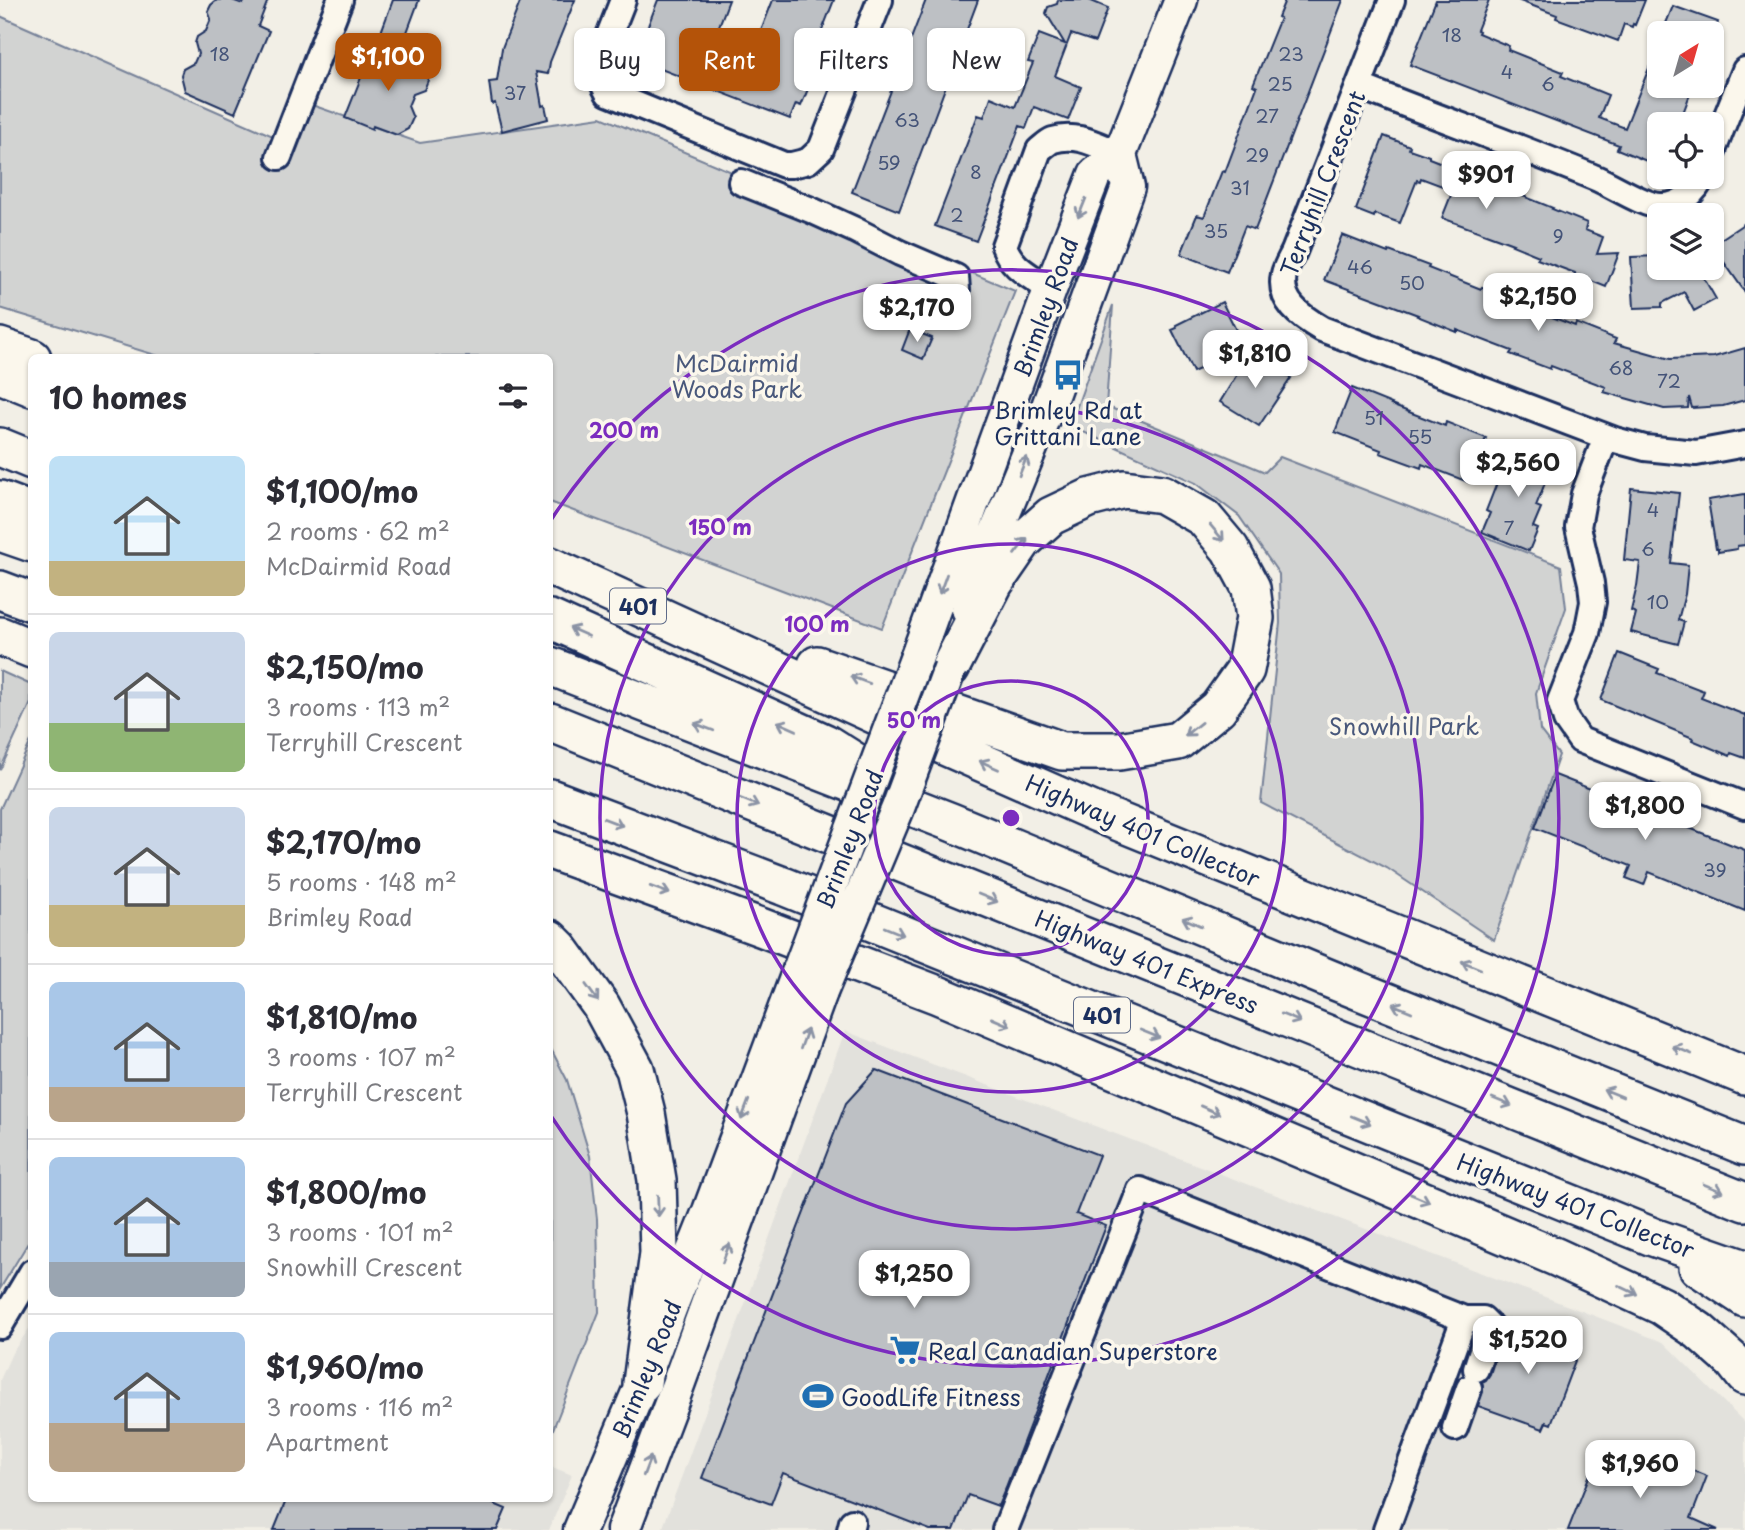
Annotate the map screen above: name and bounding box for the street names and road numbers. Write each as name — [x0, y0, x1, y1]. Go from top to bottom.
street label: Terryhill Crescent — [1270, 85, 1374, 281]
street label: Brimley Road — [1003, 232, 1087, 382]
road number: 401 — [610, 588, 666, 624]
street label: Brimley Road — [806, 764, 892, 914]
street label: Highway 401 Collector — [1020, 765, 1266, 895]
street label: Highway 401 Express — [1032, 904, 1262, 1018]
road number: 401 — [1074, 998, 1130, 1032]
street label: Highway 401 Collector — [1452, 1144, 1700, 1267]
street label: Brimley Road — [602, 1294, 690, 1444]

